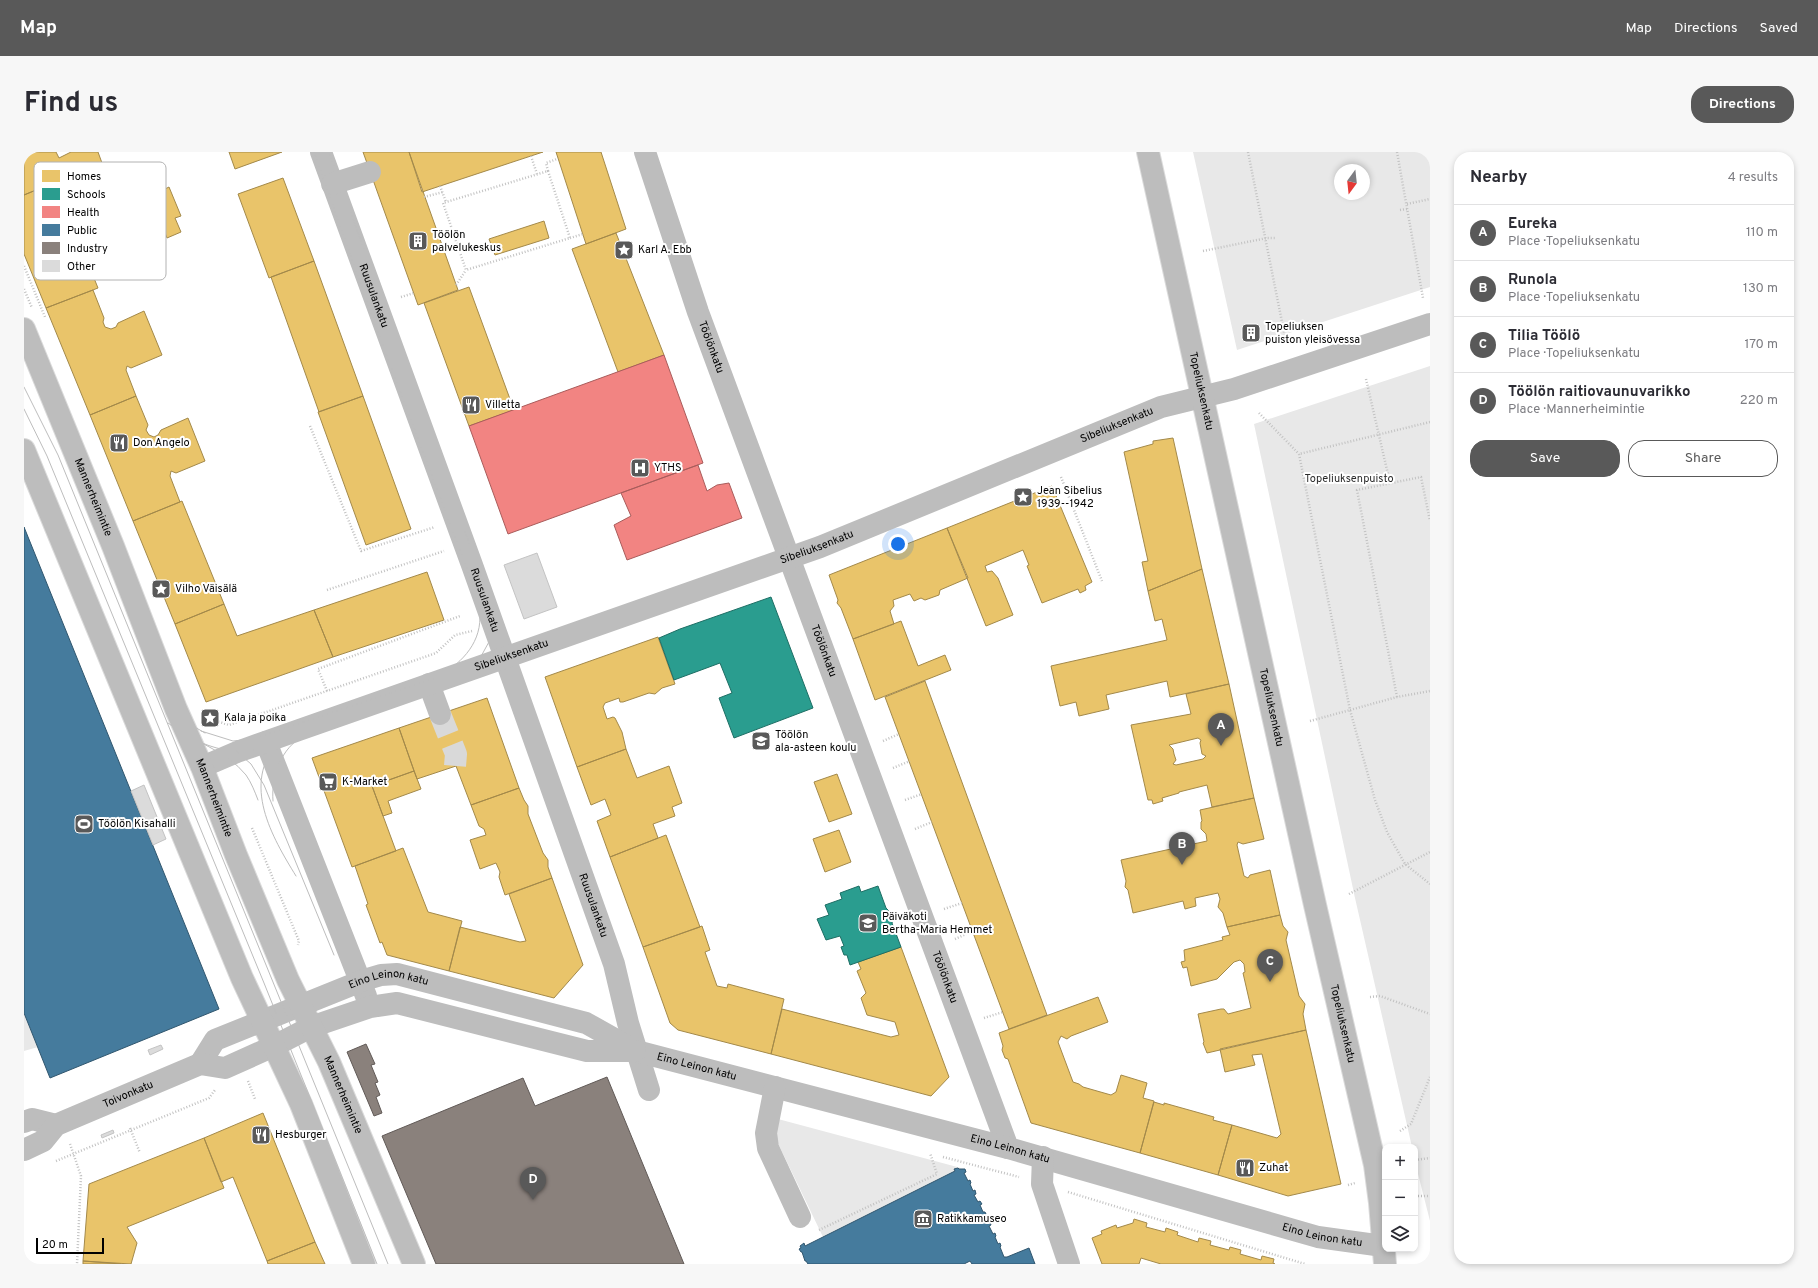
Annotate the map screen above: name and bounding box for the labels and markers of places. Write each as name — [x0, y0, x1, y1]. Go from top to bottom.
place label: Töölön palvelukeskus — [432, 228, 501, 255]
building icon: Töölön palvelukeskus — [407, 230, 429, 252]
place icon: Karl A. Ebb — [613, 239, 635, 261]
place label: Karl A. Ebb — [638, 243, 692, 257]
place label: Topeliuksen puiston yleisövessa — [1265, 320, 1360, 347]
building icon: Topeliuksen puiston yleisövessa — [1240, 322, 1262, 344]
restaurant icon: Villetta — [460, 394, 482, 416]
place label: Villetta — [485, 398, 521, 412]
restaurant icon: Don Angelo — [108, 432, 130, 454]
place label: Don Angelo — [133, 436, 190, 450]
hospital icon: YTHS — [629, 457, 651, 479]
place label: YTHS — [654, 461, 682, 475]
place label: Jean Sibelius 1939--1942 — [1037, 484, 1102, 511]
place icon: Jean Sibelius 1939--1942 — [1012, 486, 1034, 508]
place icon: Vilho Väisälä — [150, 578, 172, 600]
place label: Vilho Väisälä — [175, 582, 237, 596]
place icon: Kala ja poika — [199, 707, 221, 729]
place label: Kala ja poika — [224, 711, 286, 725]
pin: A — [1208, 713, 1234, 746]
place label: Töölön ala-asteen koulu — [775, 728, 857, 755]
school or university icon: Töölön ala-asteen koulu — [750, 730, 772, 752]
supermarket icon: K-Market — [317, 771, 339, 793]
place label: K-Market — [342, 775, 388, 789]
sports icon: Töölön Kisahalli — [73, 813, 95, 835]
place label: Töölön Kisahalli — [98, 817, 176, 831]
pin: B — [1169, 832, 1195, 865]
place label: Päiväkoti Bertha-Maria Hemmet — [882, 910, 993, 937]
school or university icon: Päiväkoti Bertha-Maria Hemmet — [857, 912, 879, 934]
pin: C — [1257, 949, 1283, 982]
restaurant icon: Hesburger — [250, 1124, 272, 1146]
place label: Hesburger — [275, 1128, 327, 1142]
restaurant icon: Zuhat — [1234, 1157, 1256, 1179]
place label: Zuhat — [1259, 1161, 1288, 1175]
pin: D — [520, 1167, 546, 1200]
museum icon: Ratikkamuseo — [912, 1208, 934, 1230]
place label: Ratikkamuseo — [937, 1212, 1007, 1226]

